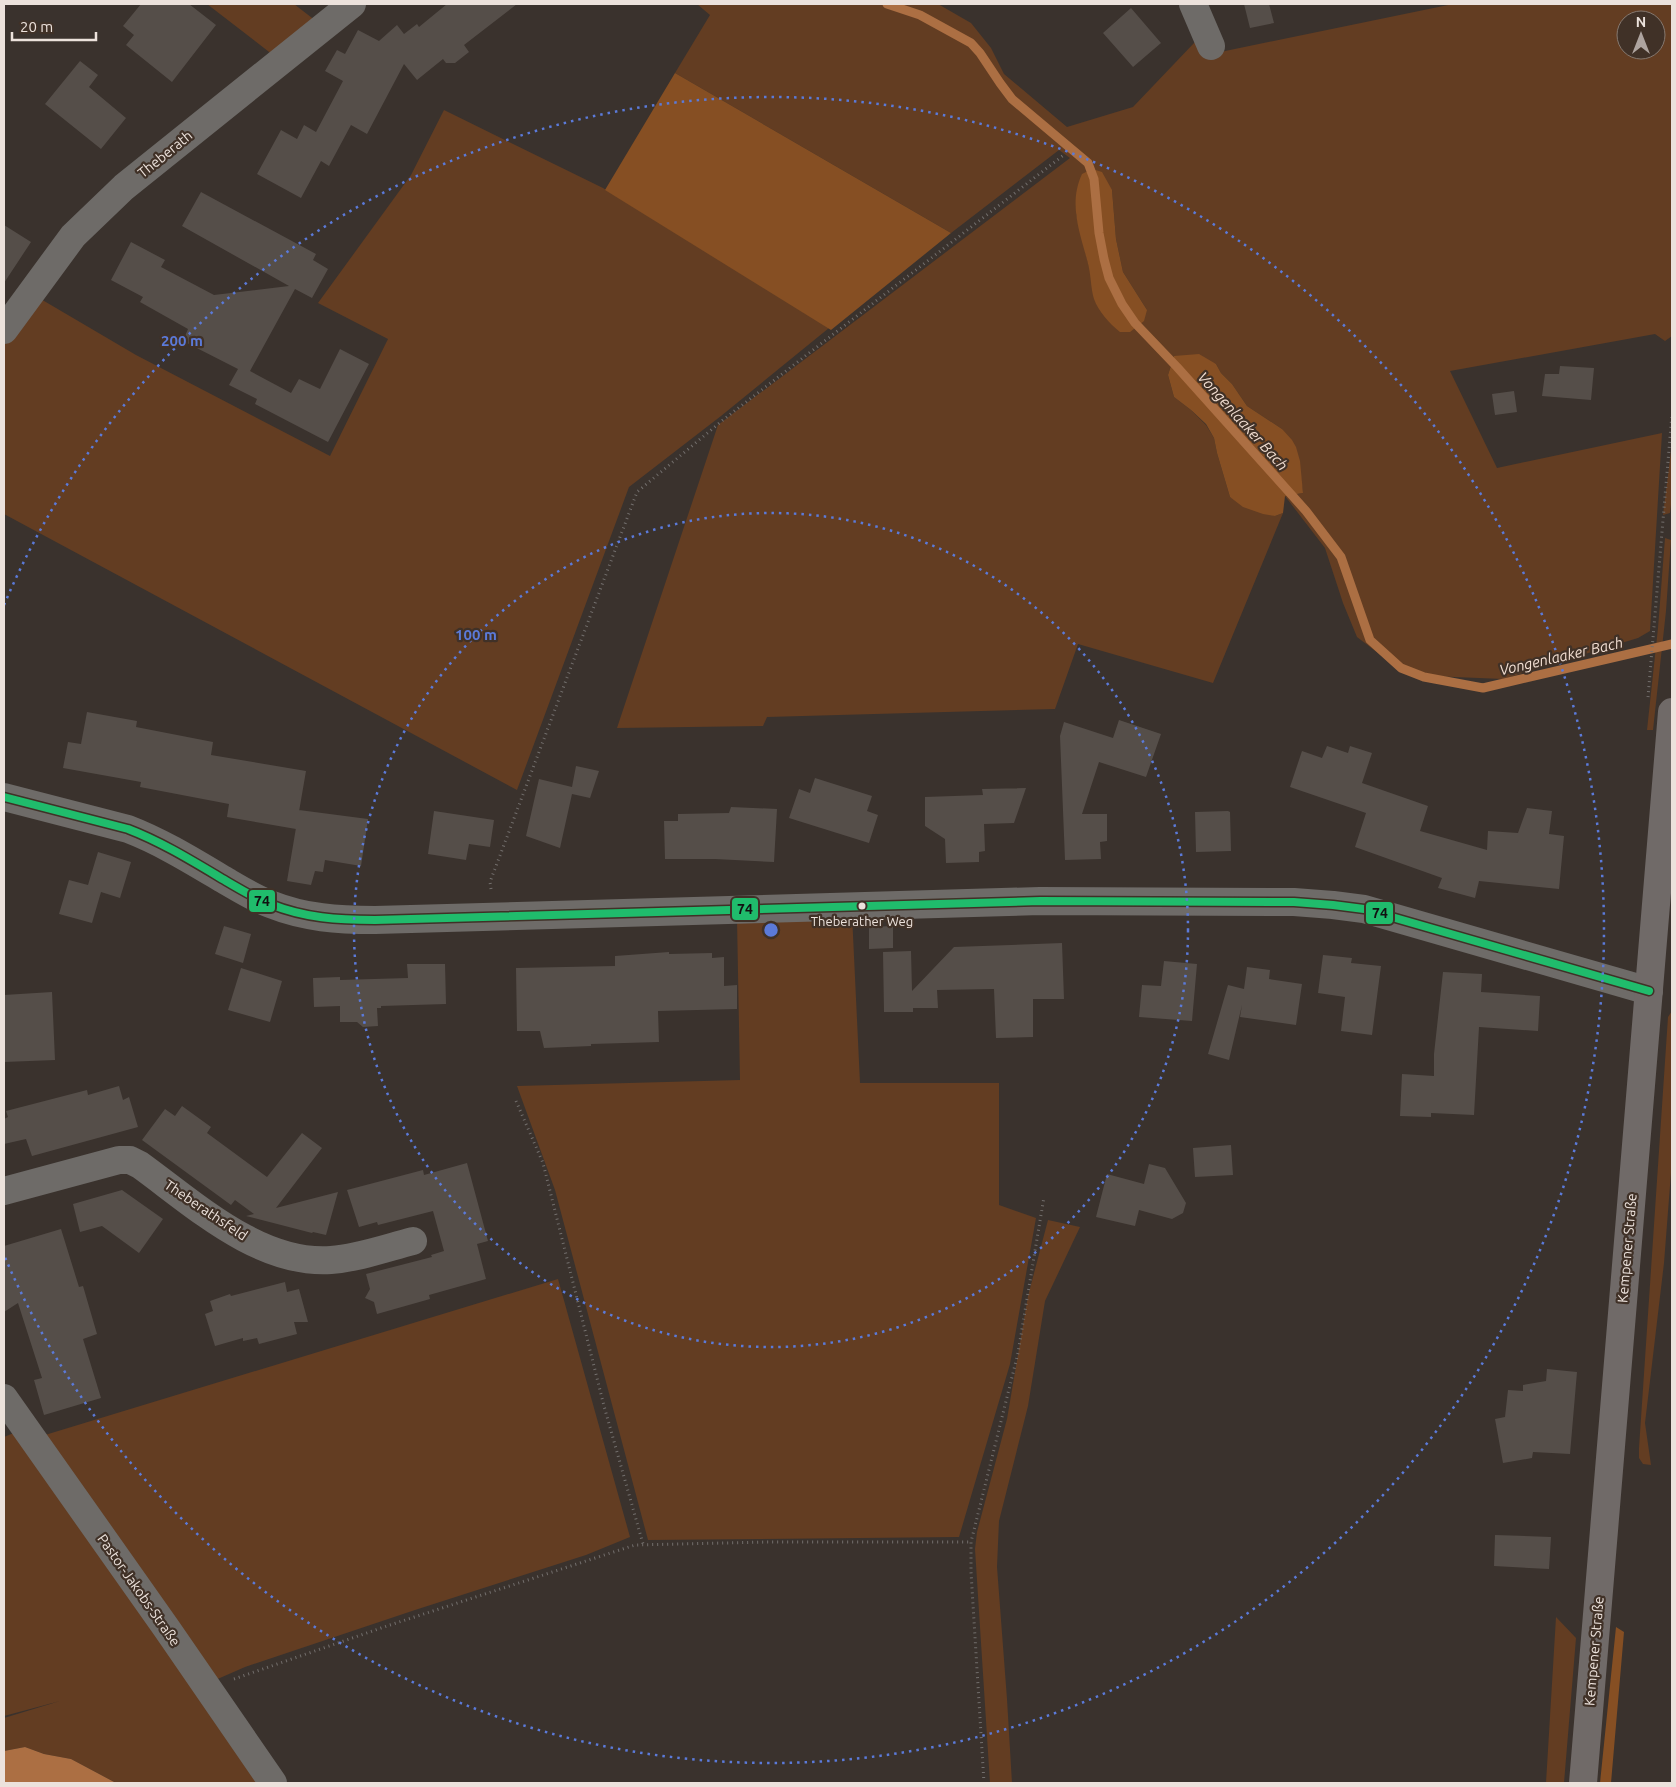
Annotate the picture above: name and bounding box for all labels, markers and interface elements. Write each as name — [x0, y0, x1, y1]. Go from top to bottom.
scale bar — [12, 10, 96, 42]
north arrow — [1616, 10, 1666, 60]
text: N — [1636, 14, 1646, 30]
text: 20 m — [20, 18, 53, 35]
street label: Theberath — [135, 127, 195, 181]
text: 200 m — [161, 332, 203, 349]
water label: Vongenlaaker Bach — [1194, 368, 1292, 474]
text: 100 m — [455, 626, 497, 643]
water label: Vongenlaaker Bach — [1498, 634, 1624, 678]
line badge: 74 — [248, 889, 276, 913]
text: 74 — [254, 893, 270, 909]
line badge: 74 — [731, 897, 759, 921]
text: 74 — [737, 901, 753, 917]
marker: Theberather Weg — [857, 901, 867, 911]
line badge: 74 — [1365, 901, 1394, 925]
text: 74 — [1372, 905, 1388, 921]
place label: Theberather Weg — [811, 914, 913, 928]
centre of rings — [762, 921, 780, 939]
street label: Theberathsfeld — [162, 1176, 250, 1244]
street label: Kempener Straße — [1614, 1193, 1640, 1303]
street label: Pastor-Jakobs-Straße — [94, 1531, 184, 1649]
street label: Kempener Straße — [1581, 1596, 1607, 1706]

